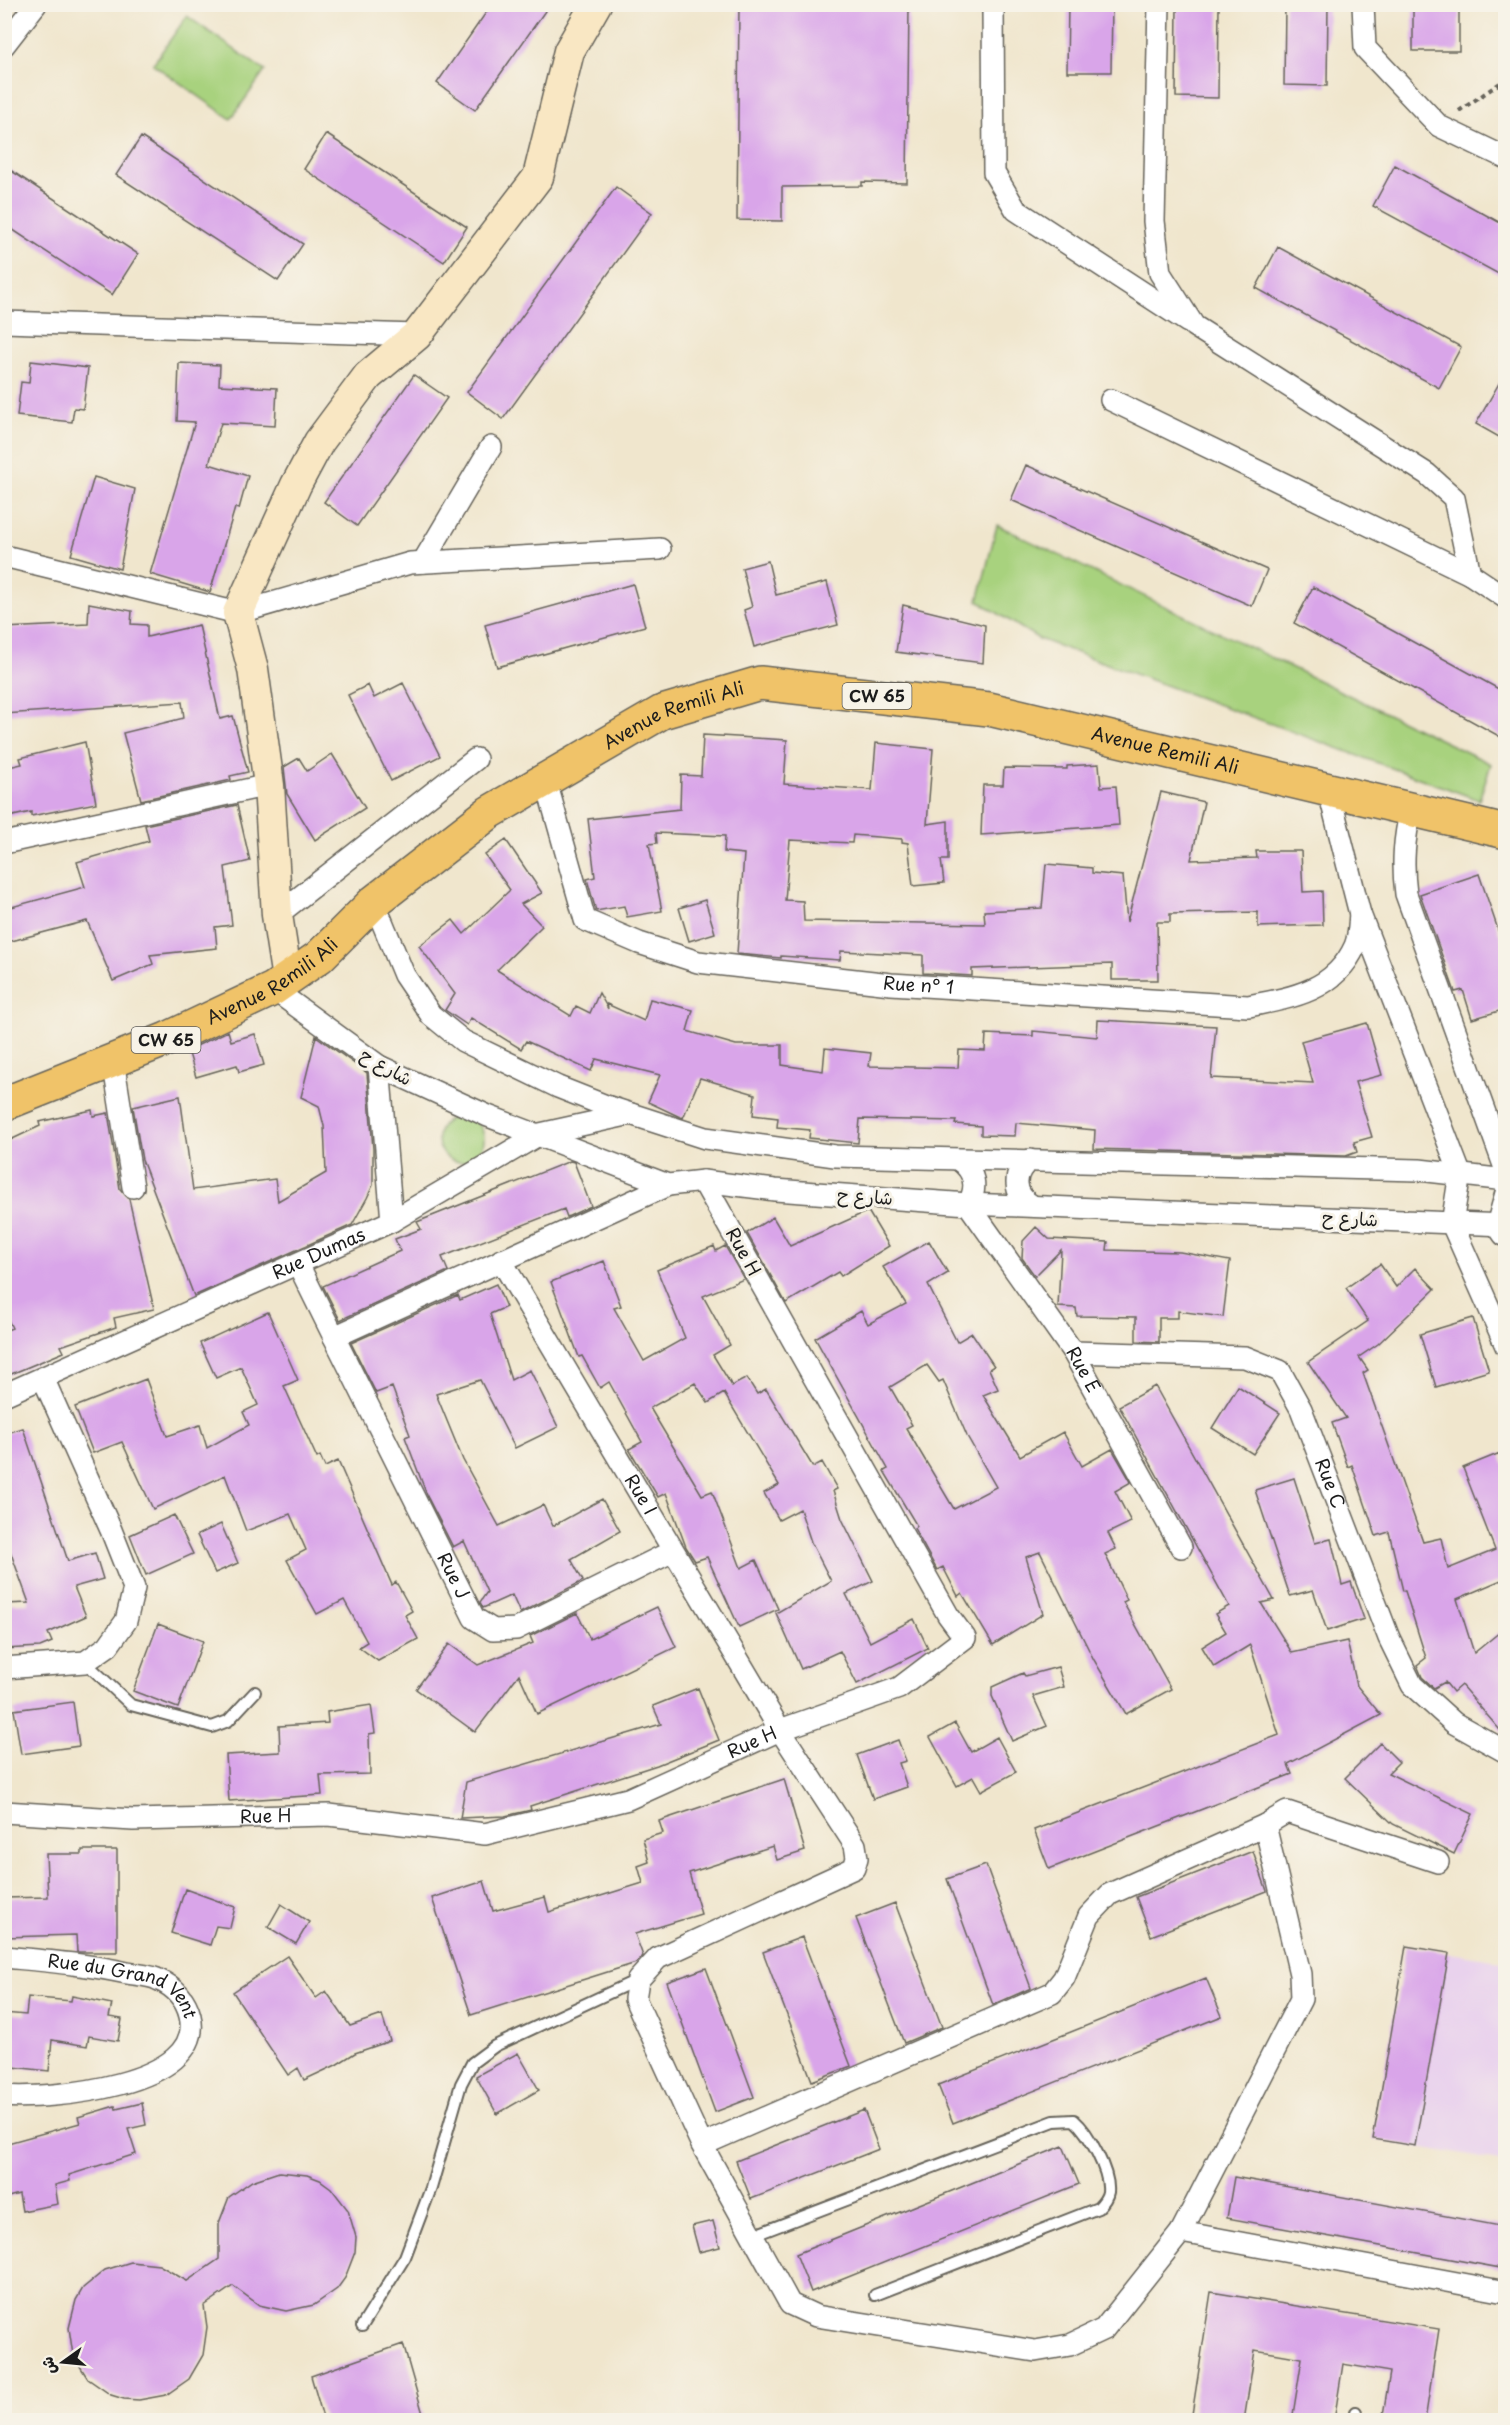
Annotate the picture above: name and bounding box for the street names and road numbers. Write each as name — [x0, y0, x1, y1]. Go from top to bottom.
street label: Avenue Remili Ali — [598, 674, 747, 755]
road number: CW 65 — [842, 683, 912, 709]
street label: Avenue Remili Ali — [1089, 719, 1242, 780]
street label: Avenue Remili Ali — [202, 930, 343, 1031]
street label: Rue n° 1 — [882, 968, 955, 1000]
road number: CW 65 — [132, 1027, 201, 1053]
street label: شارع ح — [356, 1040, 418, 1091]
street label: شارع ح — [836, 1180, 894, 1211]
street label: شارع ح — [1321, 1203, 1379, 1232]
street label: Rue Dumas — [267, 1220, 369, 1285]
street label: Rue H — [720, 1222, 769, 1280]
street label: Rue E — [1060, 1341, 1108, 1397]
street label: Rue C — [1309, 1454, 1353, 1512]
street label: Rue I — [619, 1468, 664, 1520]
street label: Rue J — [431, 1548, 477, 1603]
street label: Rue H — [722, 1718, 781, 1764]
street label: Rue H — [239, 1801, 292, 1829]
street label: Rue du Grand Vent — [46, 1946, 205, 2021]

